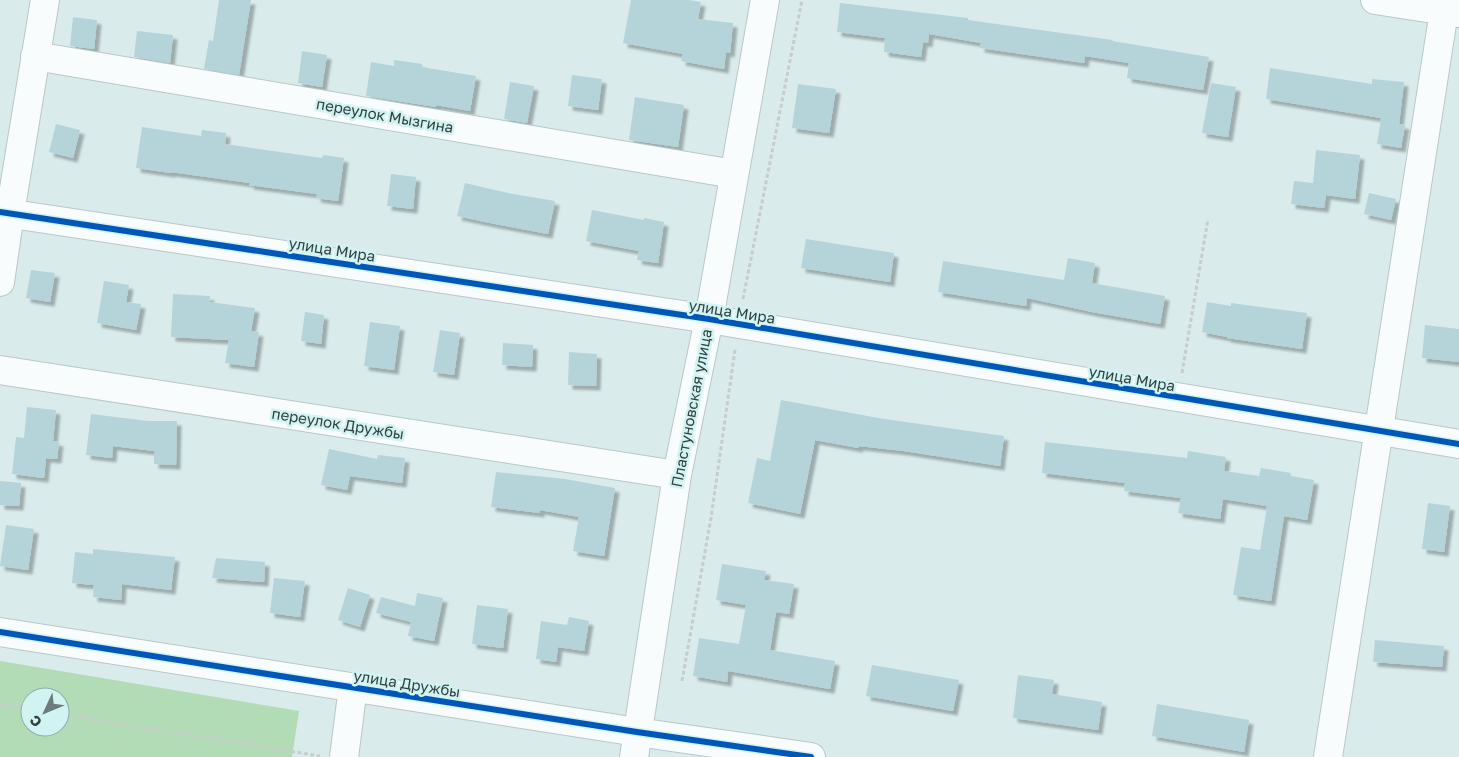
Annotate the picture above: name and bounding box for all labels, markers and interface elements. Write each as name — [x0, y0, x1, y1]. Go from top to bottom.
street label: переулок Мызгина — [315, 94, 455, 136]
street label: улица Мира — [287, 233, 377, 265]
street label: улица Мира — [687, 295, 777, 327]
street label: Пластуновская улица — [667, 327, 715, 489]
street label: улица Мира — [1087, 362, 1177, 394]
street label: переулок Дружбы — [271, 404, 405, 442]
street label: улица Дружбы — [352, 666, 462, 700]
north arrow — [20, 687, 70, 737]
text: С — [26, 712, 45, 731]

